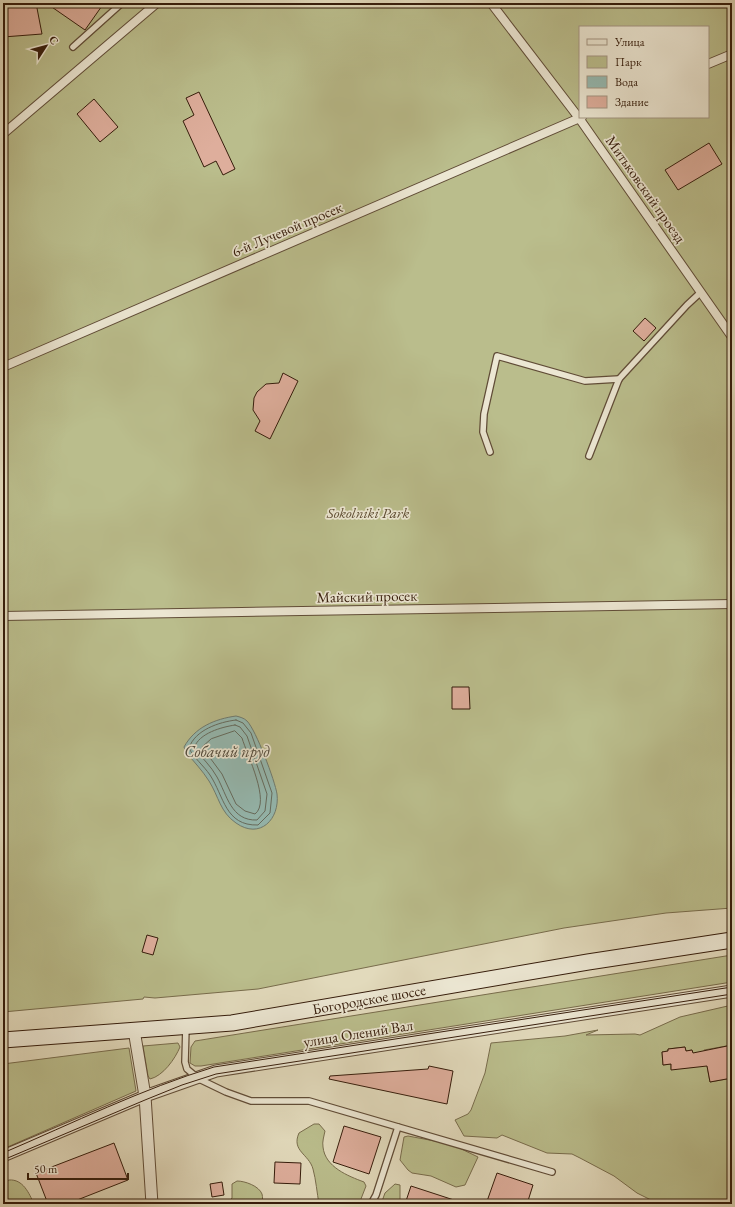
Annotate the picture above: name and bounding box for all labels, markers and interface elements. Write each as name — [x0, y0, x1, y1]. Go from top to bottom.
north arrow — [26, 26, 66, 66]
legend — [579, 26, 709, 118]
text: С — [46, 33, 62, 48]
text: Улица — [614, 34, 645, 50]
text: Парк — [615, 54, 642, 70]
text: Вода — [615, 74, 638, 90]
text: Здание — [615, 94, 649, 110]
street label: Митьковский проезд — [602, 132, 690, 247]
street label: 6-й Лучевой просек — [229, 197, 345, 261]
park label: Sokolniki Park — [326, 503, 409, 522]
street label: Майский просек — [317, 586, 417, 606]
water label: Собачий пруд — [184, 741, 270, 762]
street label: Богородское шоссе — [311, 980, 427, 1018]
street label: улица Олений Вал — [302, 1015, 414, 1051]
scale bar — [28, 1155, 128, 1181]
text: 50 m — [34, 1161, 58, 1177]

